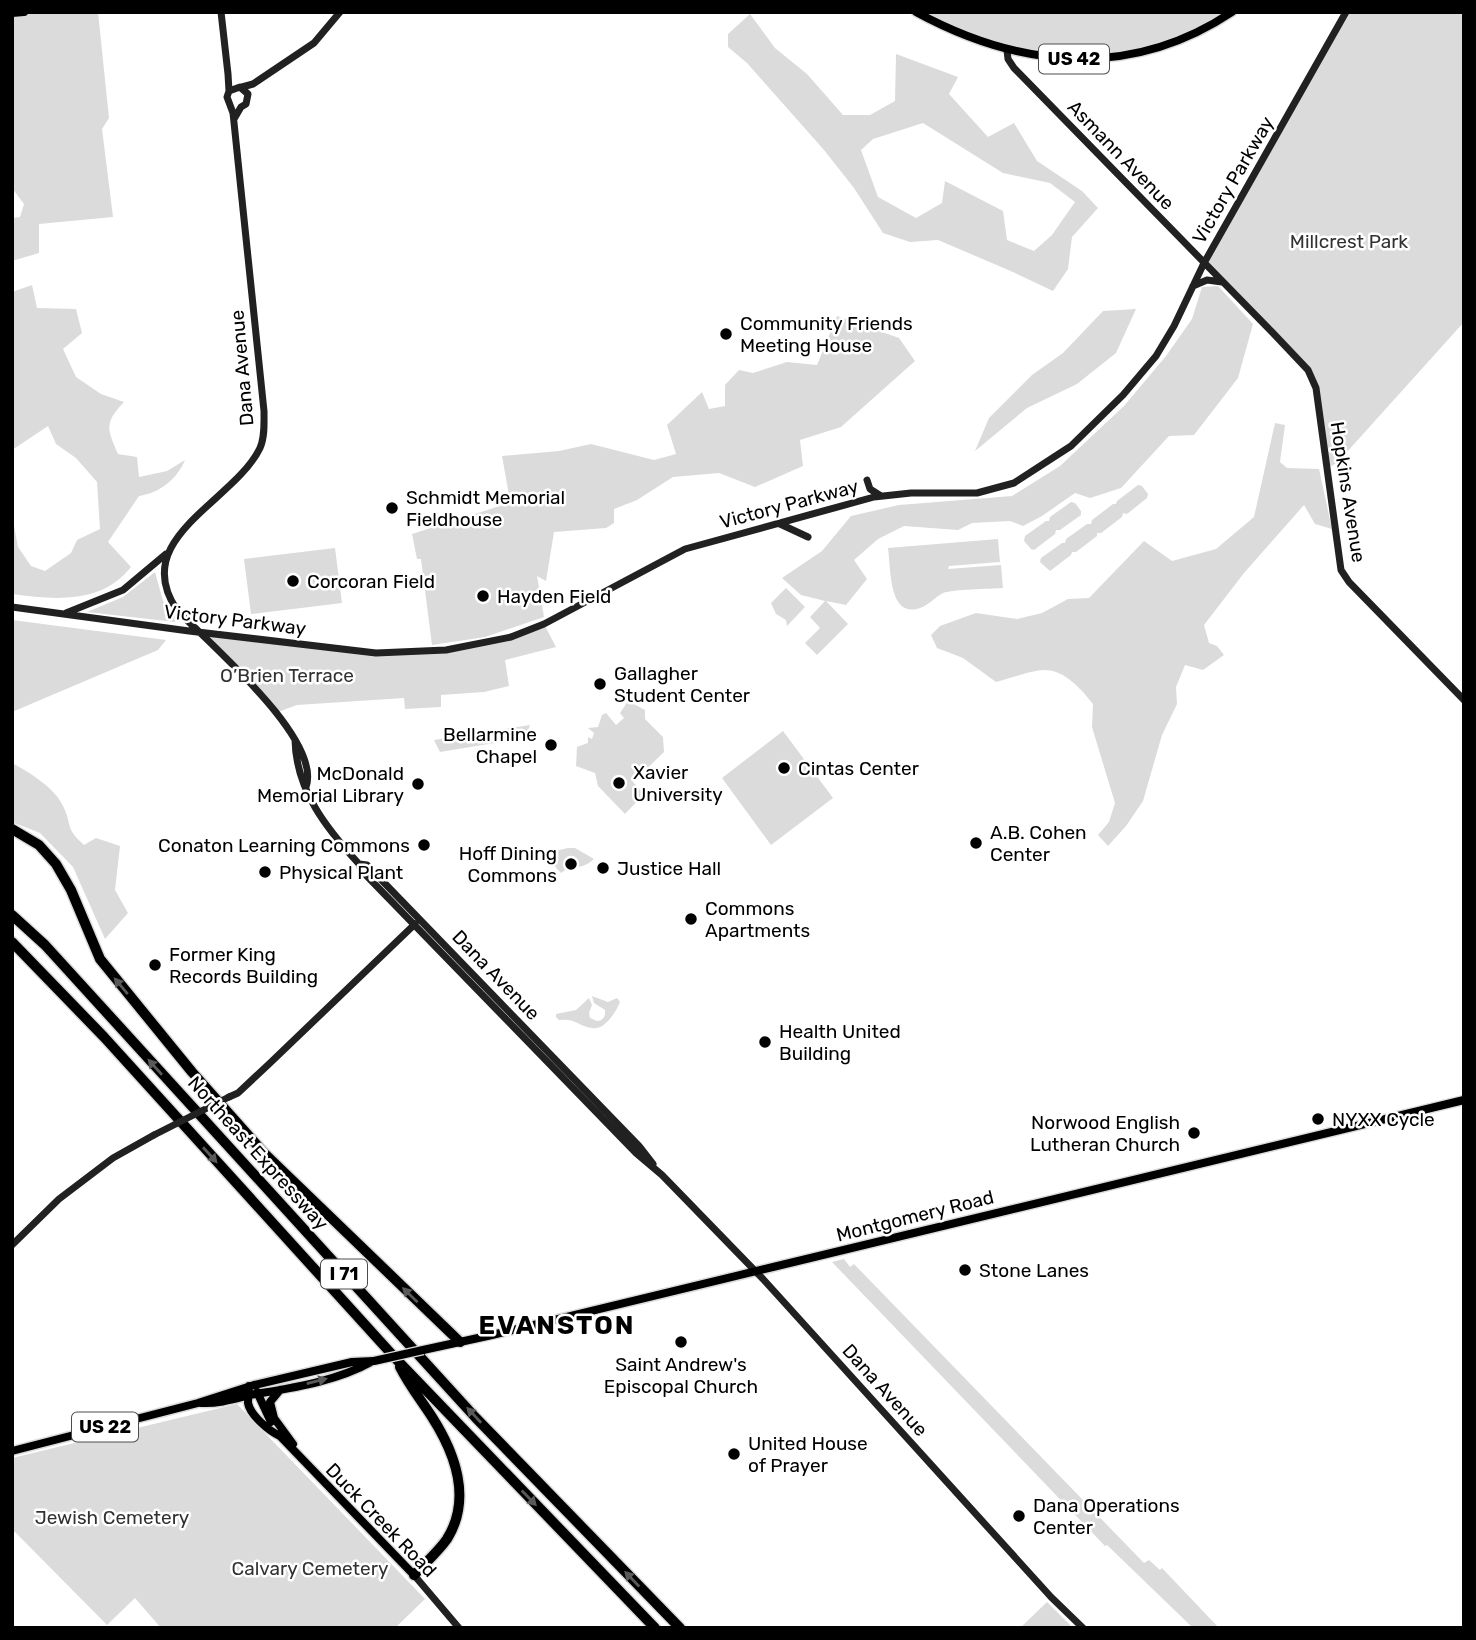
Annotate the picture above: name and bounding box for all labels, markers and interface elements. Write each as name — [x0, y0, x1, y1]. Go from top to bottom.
road number: US 42 — [1039, 44, 1109, 74]
street label: Asmann Avenue — [1063, 95, 1179, 215]
street label: Victory Parkway — [1187, 112, 1279, 248]
park label: Millcrest Park — [1290, 230, 1408, 253]
street label: Dana Avenue — [225, 309, 259, 427]
place label: Community Friends Meeting House — [740, 312, 913, 357]
marker: Community Friends Meeting House — [718, 326, 734, 342]
street label: Hopkins Avenue — [1326, 420, 1370, 564]
street label: Victory Parkway — [717, 474, 861, 534]
place label: Schmidt Memorial Fieldhouse — [406, 486, 565, 531]
marker: Schmidt Memorial Fieldhouse — [384, 500, 400, 516]
place label: Corcoran Field — [307, 570, 435, 593]
marker: Corcoran Field — [285, 573, 301, 589]
place label: Hayden Field — [497, 585, 611, 608]
marker: Hayden Field — [475, 588, 491, 604]
street label: Victory Parkway — [163, 600, 307, 640]
place label: Gallagher Student Center — [614, 662, 751, 707]
park label: O’Brien Terrace — [220, 664, 354, 687]
marker: Gallagher Student Center — [592, 676, 608, 692]
place label: Bellarmine Chapel — [443, 723, 537, 768]
marker: Bellarmine Chapel — [543, 737, 559, 753]
place label: Cintas Center — [798, 757, 920, 780]
marker: Cintas Center — [776, 760, 792, 776]
place label: Xavier University — [633, 761, 723, 806]
place label: McDonald Memorial Library — [257, 762, 404, 807]
marker: Xavier University — [611, 775, 627, 791]
marker: McDonald Memorial Library — [410, 776, 426, 792]
place label: A.B. Cohen Center — [990, 821, 1087, 866]
place label: Conaton Learning Commons — [158, 834, 410, 857]
marker: A.B. Cohen Center — [968, 835, 984, 851]
marker: Conaton Learning Commons — [416, 837, 432, 853]
place label: Hoff Dining Commons — [459, 842, 557, 887]
marker: Hoff Dining Commons — [563, 856, 579, 872]
place label: Justice Hall — [617, 857, 721, 880]
marker: Justice Hall — [595, 860, 611, 876]
place label: Physical Plant — [279, 861, 404, 884]
marker: Physical Plant — [257, 864, 273, 880]
place label: Commons Apartments — [705, 897, 810, 942]
marker: Commons Apartments — [683, 911, 699, 927]
street label: Dana Avenue — [447, 925, 545, 1025]
place label: Former King Records Building — [169, 943, 318, 988]
marker: Former King Records Building — [147, 957, 163, 973]
one-way arrow — [114, 978, 129, 996]
place label: Health United Building — [779, 1020, 901, 1065]
marker: Health United Building — [757, 1034, 773, 1050]
one-way arrow — [147, 1058, 163, 1076]
street label: Northeast Expressway — [183, 1071, 333, 1235]
place label: NYXX Cycle — [1332, 1108, 1435, 1131]
place label: Norwood English Lutheran Church — [1030, 1111, 1180, 1156]
marker: NYXX Cycle — [1310, 1111, 1326, 1127]
marker: Norwood English Lutheran Church — [1186, 1125, 1202, 1141]
one-way arrow — [201, 1146, 217, 1163]
street label: Montgomery Road — [834, 1185, 996, 1247]
place label: Stone Lanes — [979, 1259, 1089, 1282]
road number: I 71 — [321, 1260, 367, 1288]
marker: Stone Lanes — [957, 1262, 973, 1278]
one-way arrow — [402, 1287, 419, 1304]
district label: EVANSTON — [479, 1310, 635, 1341]
marker: Saint Andrew's Episcopal Church — [673, 1334, 689, 1350]
street label: Dana Avenue — [838, 1339, 932, 1441]
place label: Saint Andrew's Episcopal Church — [604, 1353, 758, 1398]
one-way arrow — [306, 1375, 328, 1386]
one-way arrow — [465, 1407, 482, 1424]
road number: US 22 — [72, 1412, 138, 1442]
place label: United House of Prayer — [748, 1432, 868, 1477]
marker: United House of Prayer — [726, 1446, 742, 1462]
street label: Duck Creek Road — [321, 1458, 441, 1582]
one-way arrow — [520, 1489, 537, 1506]
place label: Dana Operations Center — [1033, 1494, 1180, 1539]
park label: Jewish Cemetery — [35, 1506, 189, 1529]
marker: Dana Operations Center — [1011, 1508, 1027, 1524]
park label: Calvary Cemetery — [232, 1557, 388, 1580]
one-way arrow — [625, 1571, 641, 1588]

